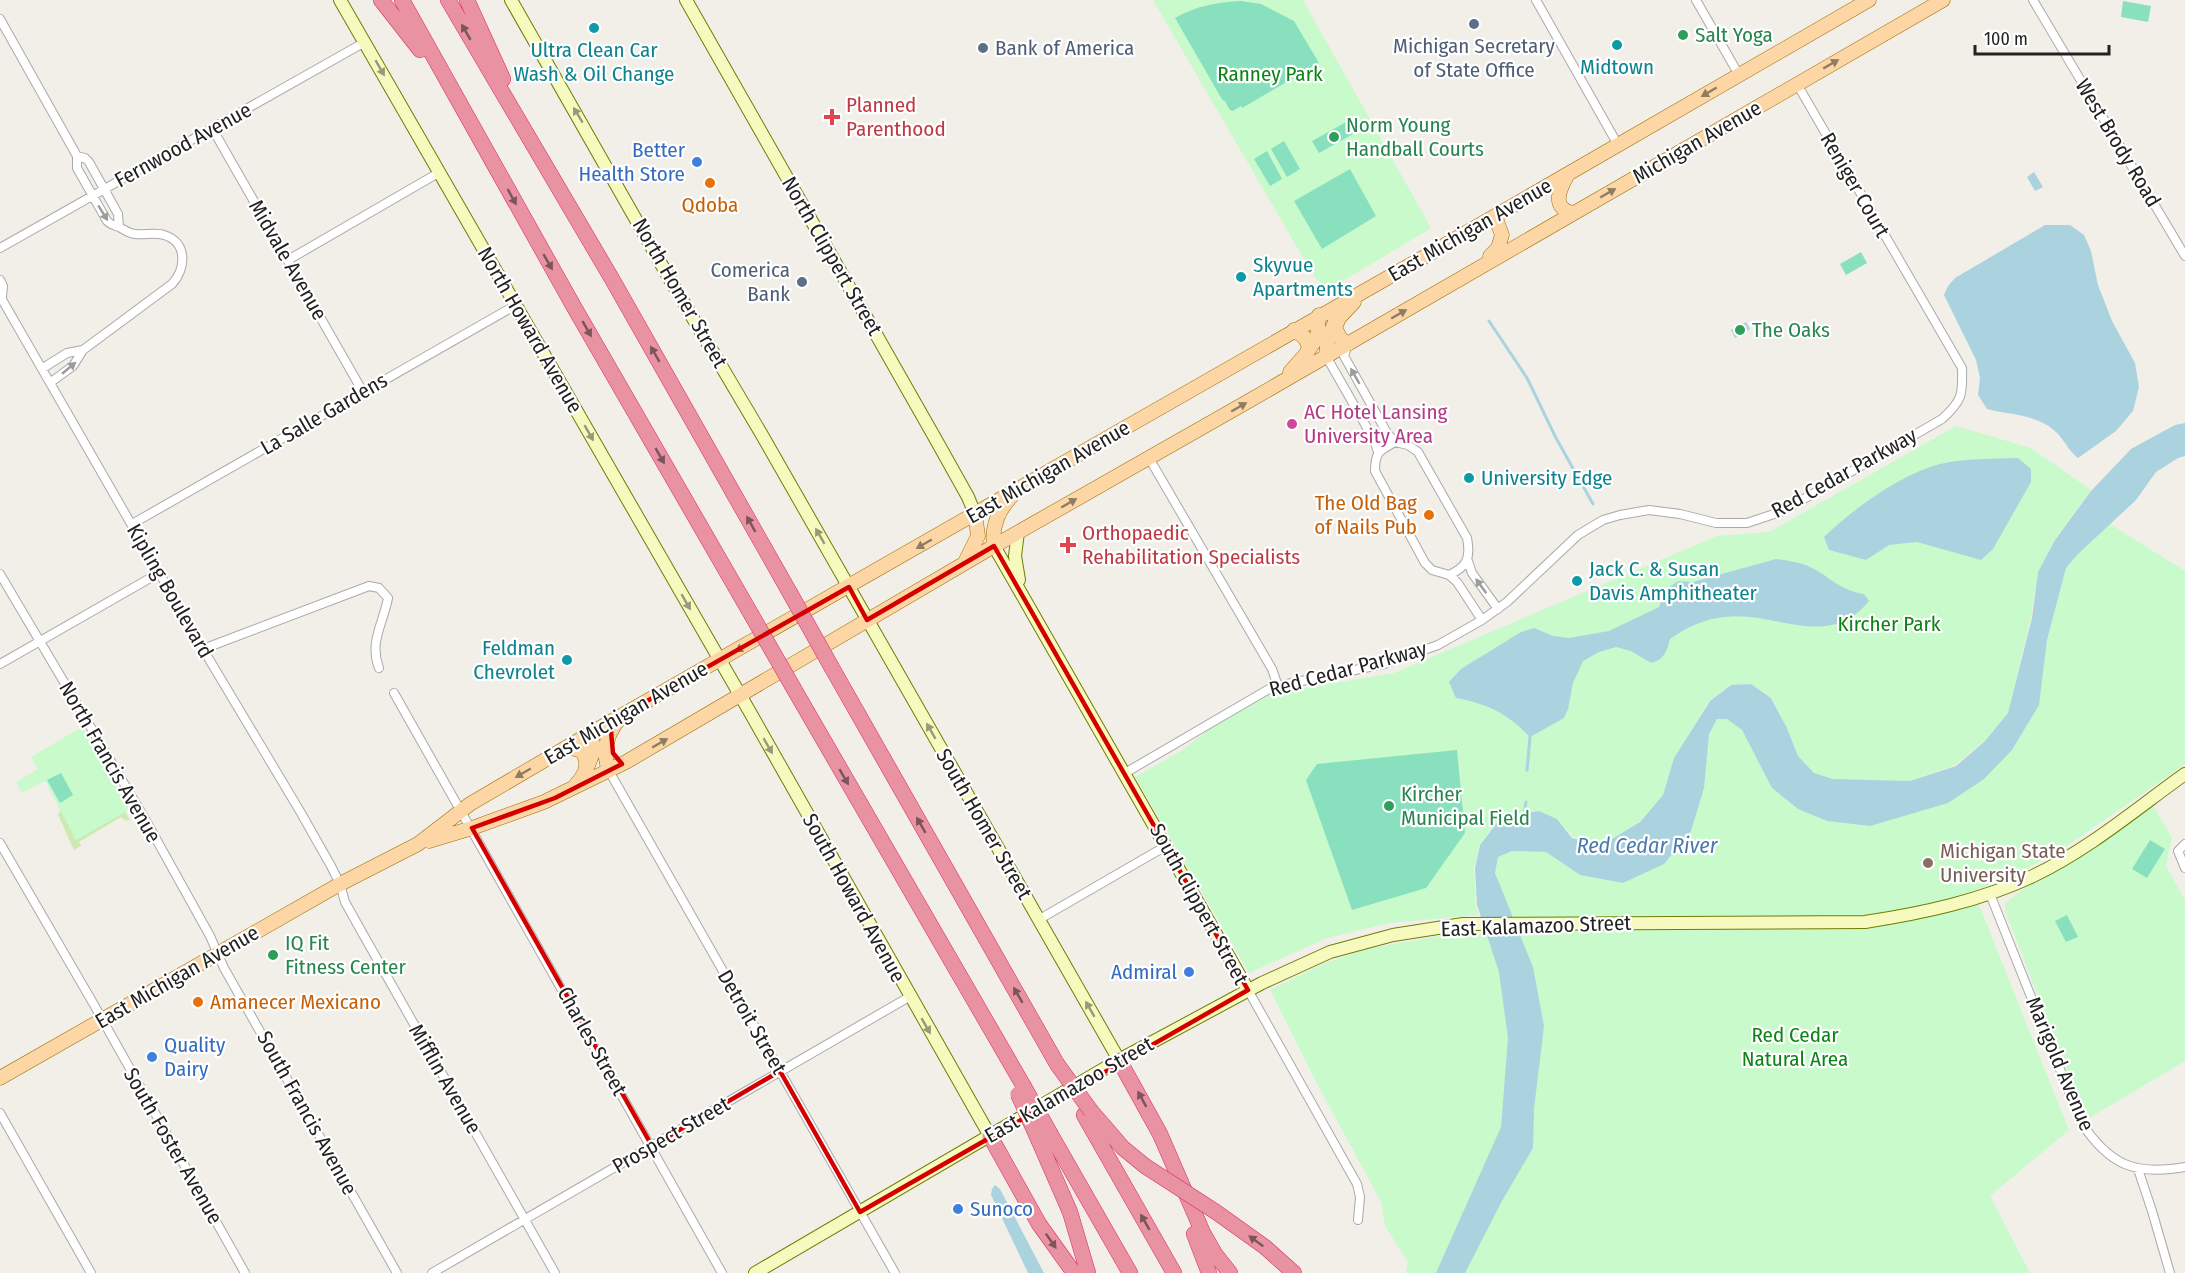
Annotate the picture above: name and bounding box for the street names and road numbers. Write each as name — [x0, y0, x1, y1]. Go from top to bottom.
street label: West Brody Road — [2070, 74, 2166, 212]
street label: Michigan Avenue — [1628, 95, 1766, 189]
street label: Fernwood Avenue — [110, 97, 256, 193]
street label: Reniger Court — [1815, 128, 1895, 242]
street label: North Clippert Street — [776, 172, 888, 340]
street label: East Michigan Avenue — [1383, 173, 1557, 287]
street label: Midvale Avenue — [243, 195, 333, 325]
street label: North Homer Street — [627, 214, 733, 372]
street label: North Howard Avenue — [472, 242, 588, 418]
street label: La Salle Gardens — [256, 367, 392, 461]
street label: East Michigan Avenue — [961, 415, 1135, 529]
street label: Red Cedar Parkway — [1767, 422, 1922, 524]
street label: Kipling Boulevard — [121, 519, 219, 663]
street label: Red Cedar Parkway — [1266, 635, 1430, 703]
street label: East Michigan Avenue — [539, 656, 713, 770]
street label: North Francis Avenue — [53, 677, 167, 847]
street label: South Homer Street — [930, 744, 1038, 904]
street label: South Howard Avenue — [797, 809, 911, 987]
street label: South Clippert Street — [1144, 819, 1254, 989]
street label: East Kalamazoo Street — [1440, 910, 1632, 942]
street label: East Michigan Avenue — [90, 920, 264, 1034]
street label: Detroit Street — [712, 965, 792, 1079]
street label: Charles Street — [551, 982, 633, 1100]
street label: Marigold Avenue — [2020, 993, 2100, 1135]
street label: Mifflin Avenue — [403, 1019, 487, 1139]
street label: South Francis Avenue — [251, 1027, 363, 1199]
street label: East Kalamazoo Street — [980, 1031, 1158, 1149]
street label: South Foster Avenue — [118, 1063, 228, 1229]
street label: Prospect Street — [608, 1091, 734, 1179]

